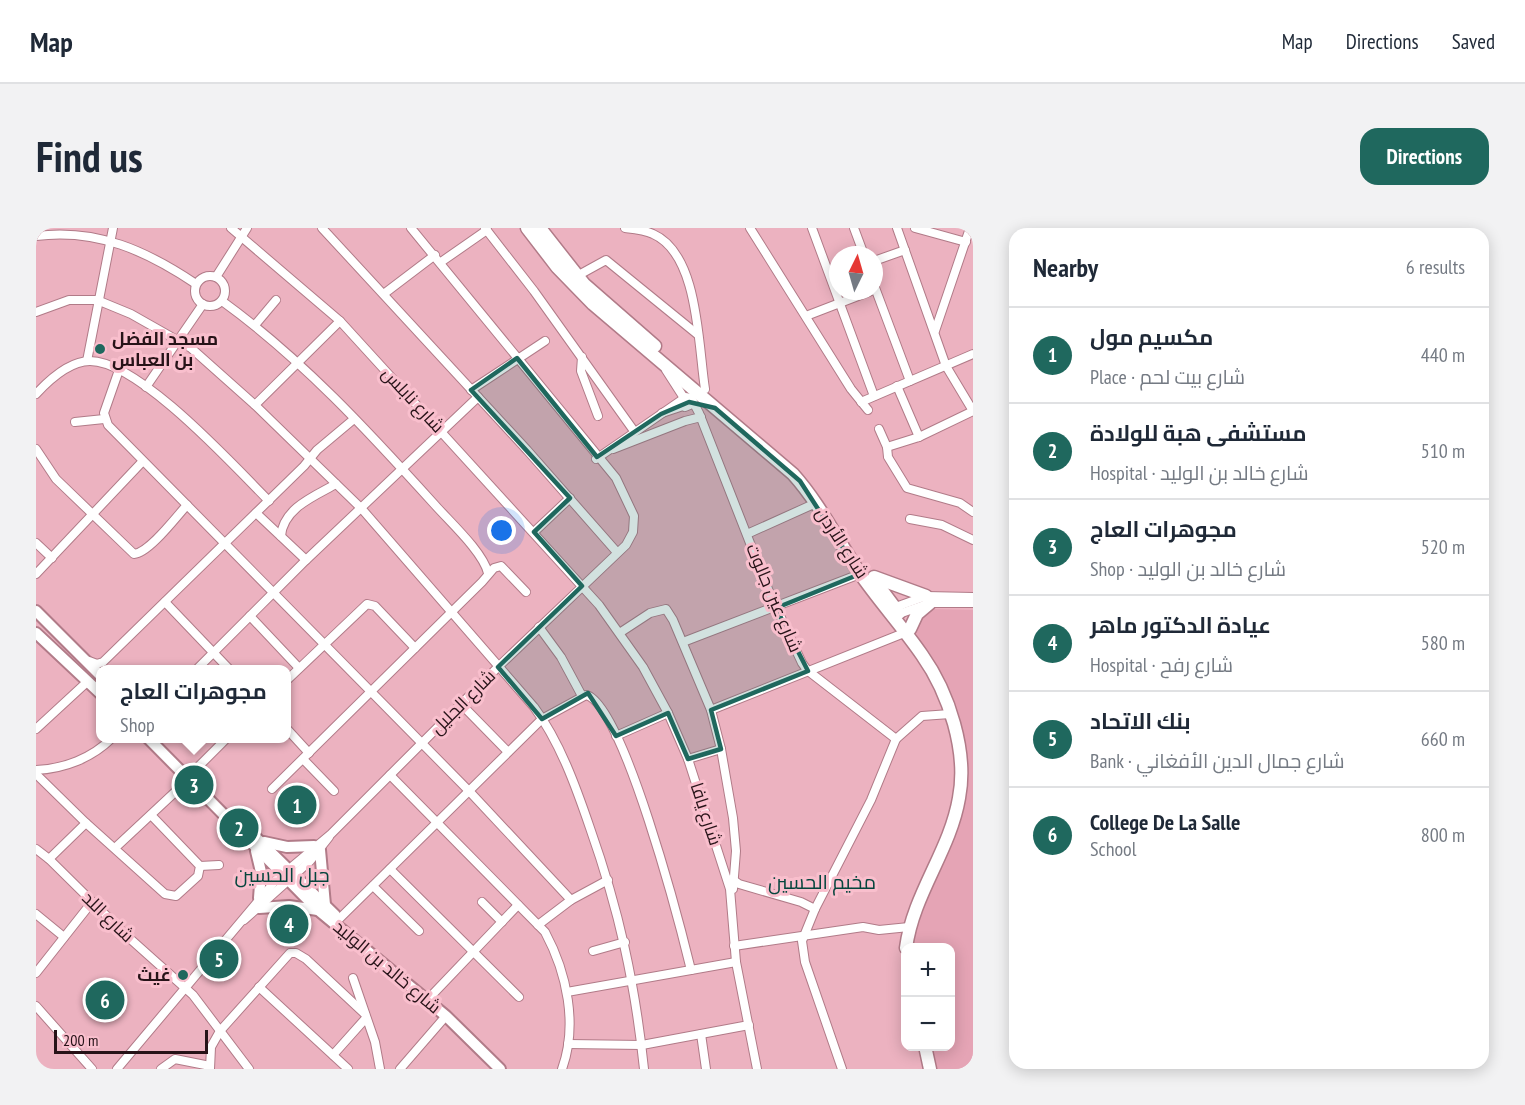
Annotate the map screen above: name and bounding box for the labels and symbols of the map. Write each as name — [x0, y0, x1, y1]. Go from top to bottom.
north arrow — [829, 246, 883, 300]
place label: مسجد الفضل بن العباس — [112, 327, 218, 371]
marker: مسجد الفضل بن العباس — [93, 342, 107, 356]
street label: شارع نابلس — [376, 362, 450, 438]
street label: شارع الأردن — [810, 503, 874, 583]
your location — [487, 516, 516, 545]
street label: شارع عين جالوت — [740, 540, 808, 656]
street label: شارع الجليل — [425, 664, 501, 740]
pin: 3 — [174, 762, 214, 808]
street label: شارع يافا — [685, 779, 727, 849]
pin: 1 — [278, 782, 316, 828]
pin: 2 — [220, 806, 258, 850]
district label: جبل الحسين — [234, 862, 330, 888]
district label: مخيم الحسين — [768, 869, 876, 896]
street label: شارع اللد — [77, 886, 139, 948]
pin: 4 — [270, 902, 308, 946]
street label: شارع خالد بن الوليد — [328, 915, 446, 1019]
pin: 5 — [200, 936, 238, 982]
place label: غيث — [137, 963, 171, 986]
marker: غيث — [176, 968, 190, 982]
pin: 6 — [86, 978, 124, 1022]
scale bar — [54, 1027, 208, 1054]

